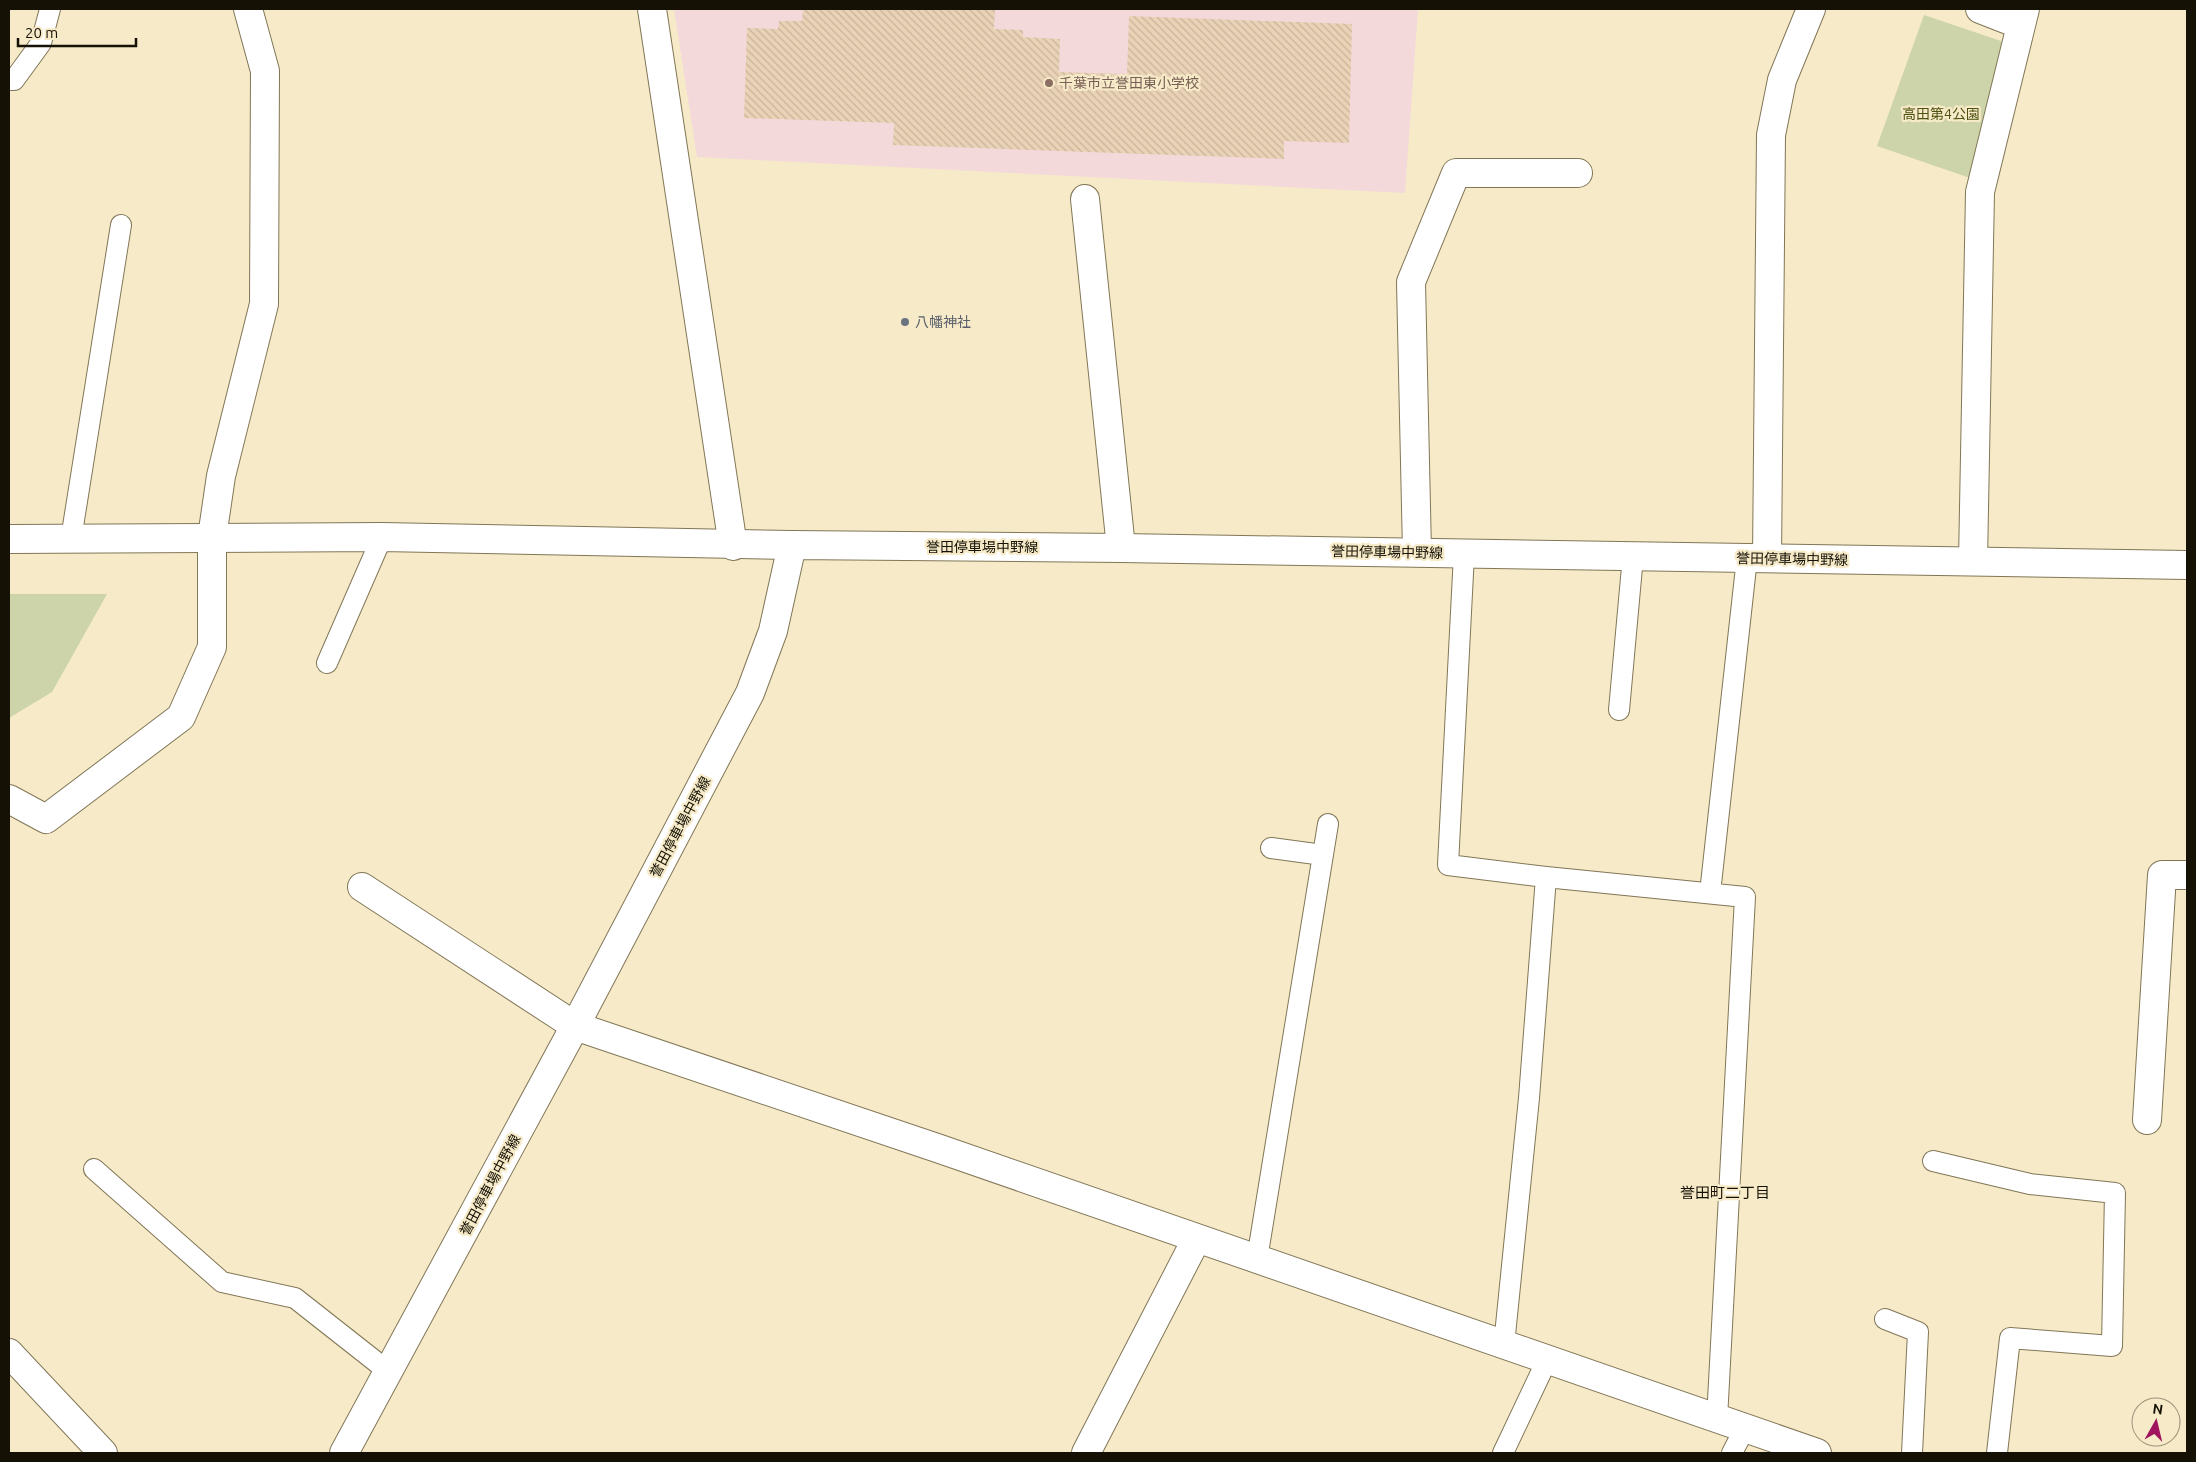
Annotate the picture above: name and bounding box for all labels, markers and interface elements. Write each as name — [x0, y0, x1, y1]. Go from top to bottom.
scale bar — [18, 15, 135, 47]
text: 20 m — [25, 24, 58, 41]
place label: 千葉市立誉田東小学校 — [1059, 75, 1199, 91]
marker: 千葉市立誉田東小学校 — [1043, 77, 1055, 89]
park label: 高田第4公園 — [1902, 106, 1980, 122]
place label: 八幡神社 — [915, 314, 971, 330]
marker: 八幡神社 — [899, 316, 911, 328]
street label: 誉田停車場中野線 — [926, 539, 1038, 555]
street label: 誉田停車場中野線 — [1331, 543, 1443, 561]
street label: 誉田停車場中野線 — [1736, 550, 1848, 568]
street label: 誉田停車場中野線 — [647, 774, 713, 880]
street label: 誉田停車場中野線 — [457, 1132, 523, 1238]
district label: 誉田町二丁目 — [1680, 1184, 1770, 1201]
north arrow — [2131, 1397, 2181, 1447]
text: N — [2152, 1400, 2164, 1418]

